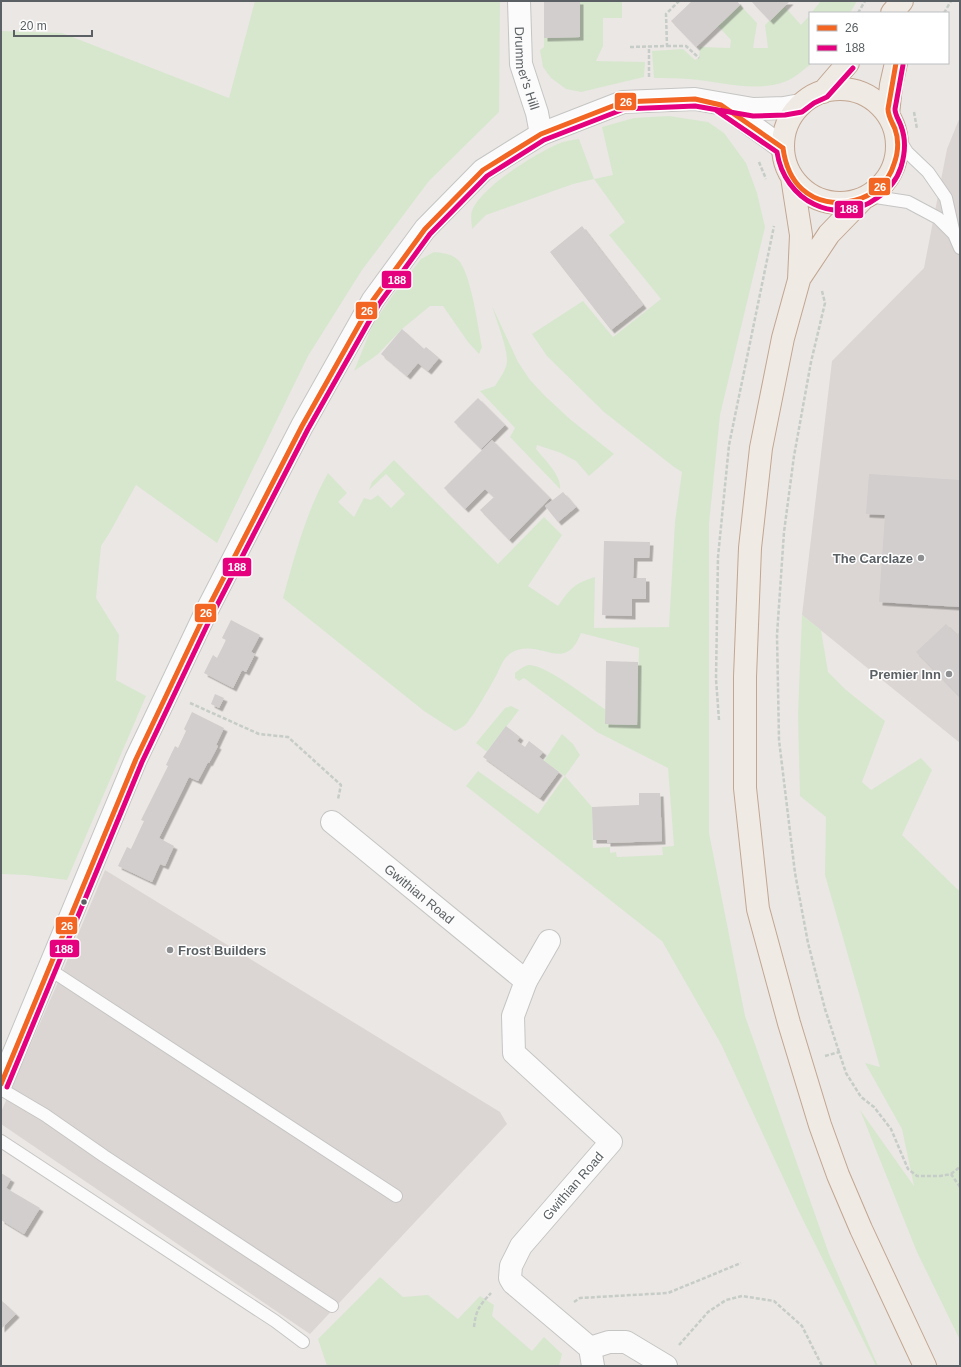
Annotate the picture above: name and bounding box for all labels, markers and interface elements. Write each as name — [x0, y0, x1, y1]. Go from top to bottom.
scale bar — [14, 12, 92, 38]
legend — [809, 12, 949, 64]
text: 20 m — [20, 19, 47, 33]
text: 26 — [845, 21, 859, 35]
street label: Drummer's Hill — [512, 26, 543, 112]
text: 188 — [845, 41, 865, 55]
line badge: 26 — [614, 92, 637, 111]
text: 26 — [620, 96, 632, 108]
line badge: 26 — [868, 177, 891, 196]
text: 26 — [874, 181, 886, 193]
line badge: 188 — [834, 200, 864, 219]
text: 188 — [840, 203, 858, 215]
line badge: 188 — [381, 270, 412, 289]
text: 188 — [388, 274, 406, 286]
line badge: 26 — [355, 301, 378, 320]
text: 26 — [361, 305, 373, 317]
place label: The Carclaze — [833, 551, 913, 566]
marker: The Carclaze — [916, 553, 926, 563]
line badge: 188 — [222, 557, 252, 577]
text: 188 — [228, 561, 246, 573]
line badge: 26 — [194, 603, 217, 623]
text: 26 — [200, 607, 212, 619]
place label: Premier Inn — [869, 667, 941, 682]
marker: Premier Inn — [944, 669, 954, 679]
street label: Gwithian Road — [382, 861, 457, 926]
unlabelled marker — [79, 897, 89, 907]
line badge: 26 — [55, 916, 78, 935]
text: 26 — [61, 920, 73, 932]
line badge: 188 — [49, 939, 80, 958]
text: 188 — [55, 943, 73, 955]
place label: Frost Builders — [178, 943, 266, 958]
marker: Frost Builders — [165, 945, 175, 955]
street label: Gwithian Road — [539, 1149, 607, 1223]

